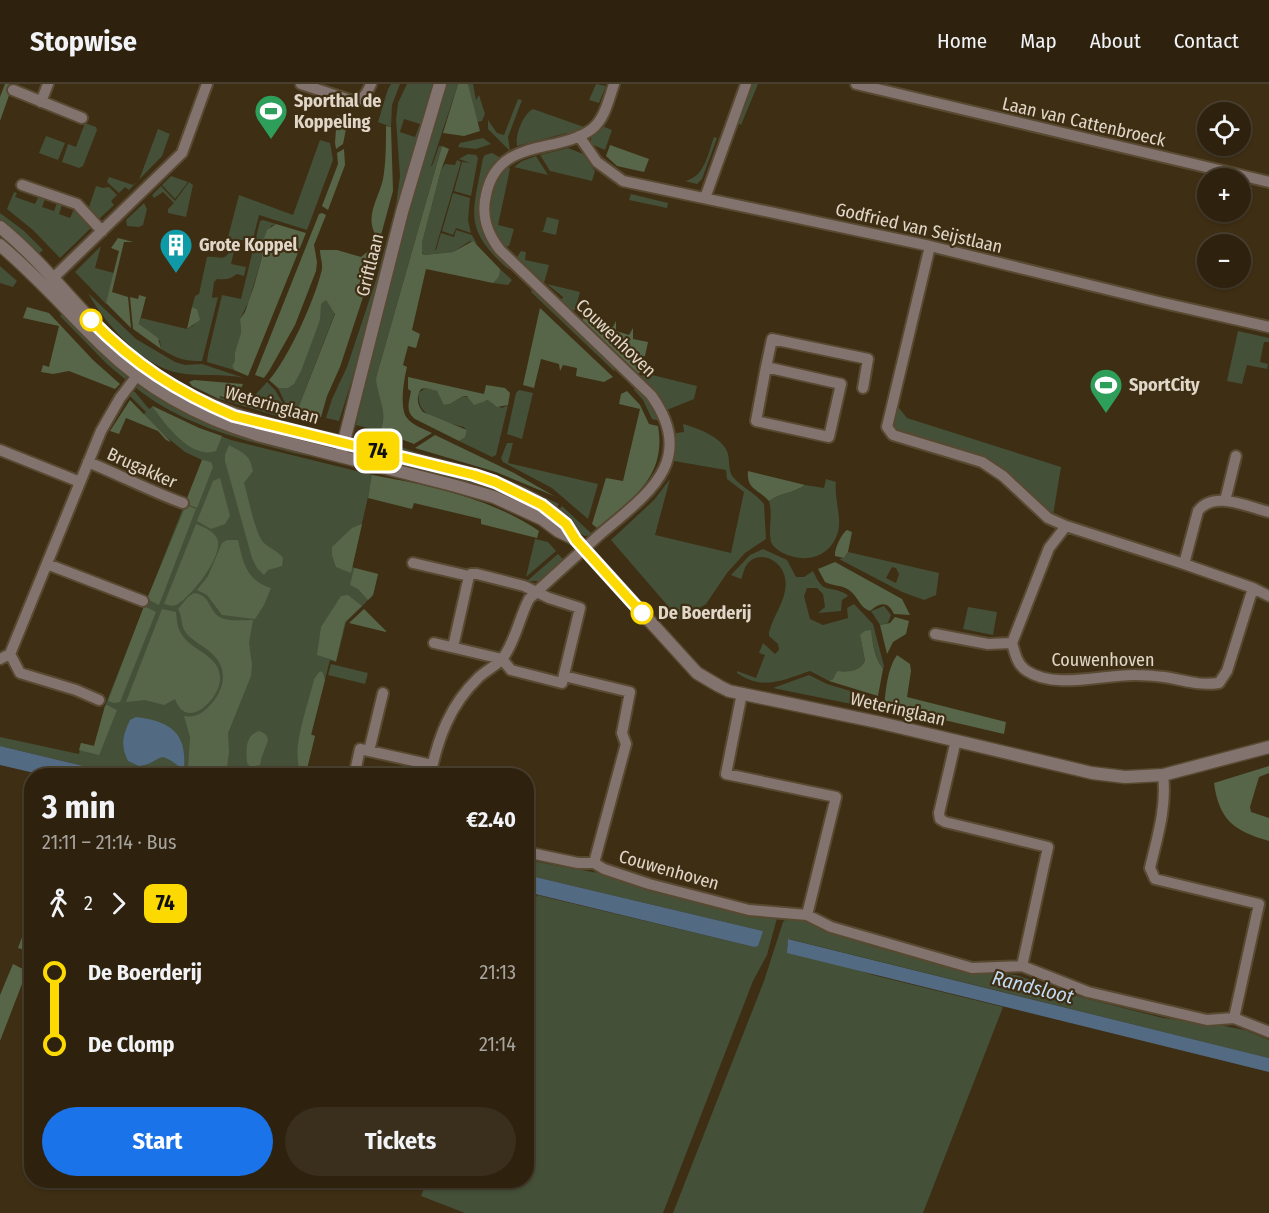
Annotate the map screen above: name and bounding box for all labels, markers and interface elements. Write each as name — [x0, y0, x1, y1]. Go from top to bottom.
text: Stopwise — [30, 25, 137, 58]
text: Home — [937, 28, 987, 54]
text: Map — [1020, 28, 1057, 54]
text: About — [1090, 28, 1141, 54]
text: Contact — [1174, 28, 1239, 54]
place label: Sporthal de Koppeling — [294, 90, 381, 133]
sports icon: Sporthal de Koppeling — [253, 93, 289, 140]
street label: Laan van Cattenbroeck — [1000, 93, 1168, 152]
map controls — [1197, 102, 1251, 288]
button: locate — [1197, 102, 1251, 156]
button: + — [1197, 168, 1251, 222]
street label: Godfried van Seijstlaan — [833, 198, 1005, 258]
building icon: Grote Koppel — [158, 227, 194, 274]
street label: Griftlaan — [352, 231, 388, 299]
place label: Grote Koppel — [199, 234, 298, 256]
button: − — [1197, 234, 1251, 288]
street label: Couwenhoven — [571, 294, 661, 382]
unlabelled marker — [80, 309, 102, 331]
sports icon: SportCity — [1088, 367, 1124, 414]
place label: SportCity — [1129, 374, 1200, 396]
street label: Weteringlaan — [222, 381, 322, 429]
line badge: 74 — [351, 432, 405, 470]
text: 74 — [368, 438, 388, 464]
street label: Brugakker — [104, 443, 181, 493]
marker: De Boerderij — [631, 602, 653, 624]
place label: De Boerderij — [658, 602, 751, 624]
street label: Couwenhoven — [1051, 649, 1155, 671]
street label: Weteringlaan — [848, 687, 948, 731]
text: 3 min — [42, 787, 116, 827]
text: €2.40 — [466, 806, 516, 833]
text: 21:11 – 21:14 · Bus — [42, 830, 176, 854]
street label: Couwenhoven — [616, 845, 722, 895]
icon: walk — [42, 887, 75, 920]
icon: forward — [102, 887, 135, 920]
text: 74 — [156, 890, 175, 916]
text: 2 — [84, 891, 93, 915]
text: De Boerderij — [88, 959, 202, 986]
text: 21:13 — [480, 960, 516, 984]
water label: Randsloot — [990, 965, 1077, 1009]
text: De Clomp — [88, 1031, 175, 1058]
text: 21:14 — [479, 1032, 516, 1056]
button: Start — [42, 1107, 273, 1176]
button: Tickets — [285, 1107, 516, 1176]

